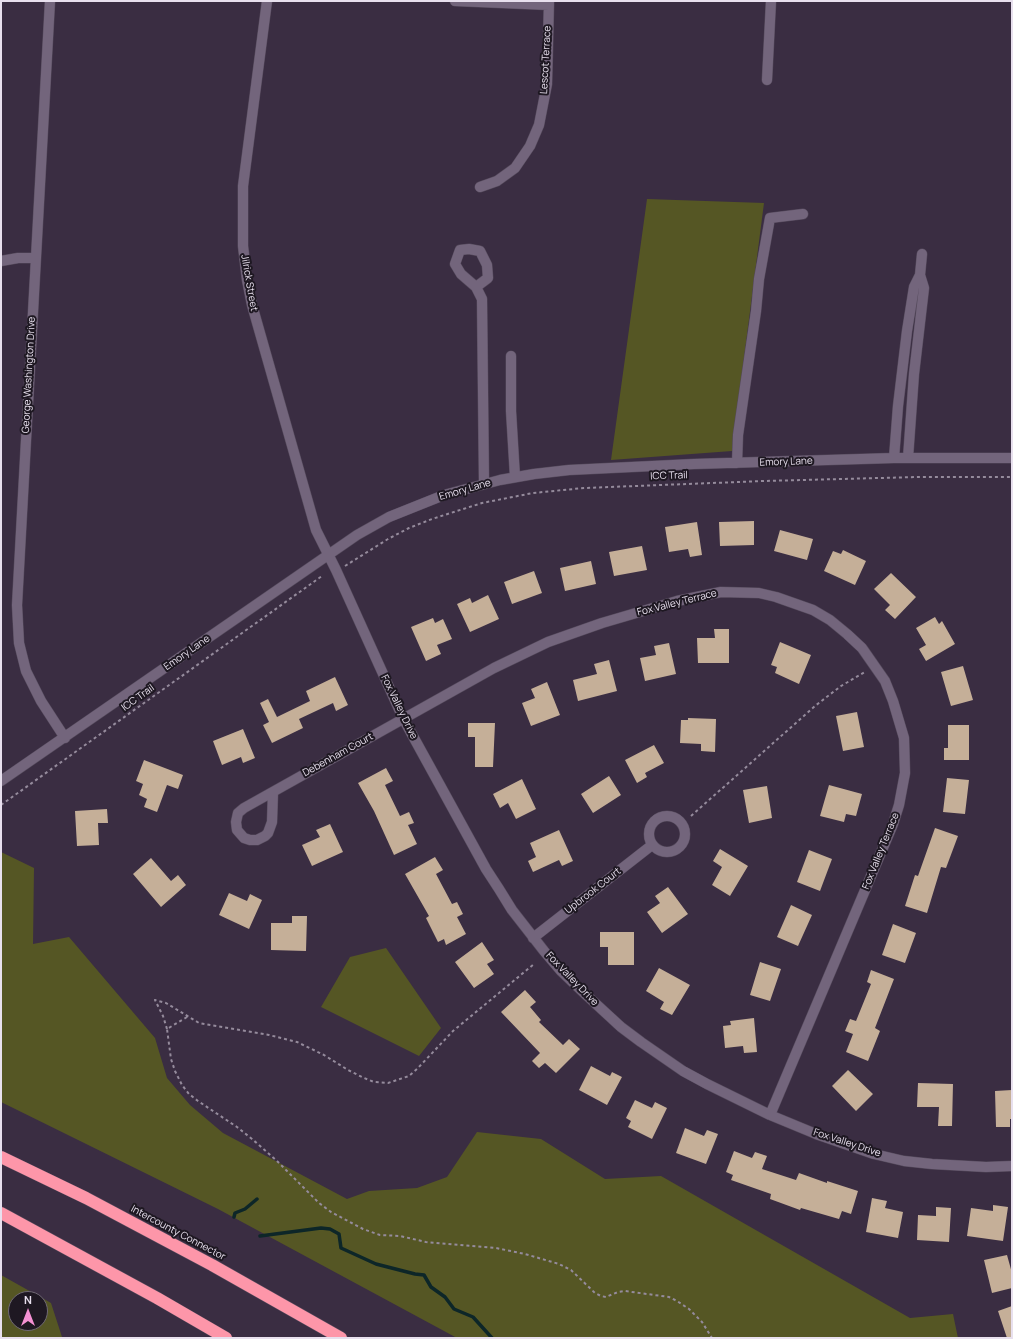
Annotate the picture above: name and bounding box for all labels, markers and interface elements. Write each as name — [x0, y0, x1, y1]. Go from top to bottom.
street label: Lescot Terrace — [538, 26, 554, 94]
street label: Jilrick Street — [238, 254, 260, 312]
street label: George Washington Drive — [20, 316, 38, 434]
street label: Emory Lane — [759, 455, 813, 469]
street label: ICC Trail — [650, 469, 688, 483]
street label: Emory Lane — [438, 477, 492, 503]
street label: Fox Valley Terrace — [636, 587, 718, 619]
street label: Emory Lane — [162, 633, 212, 673]
street label: Fox Valley Drive — [378, 673, 420, 741]
street label: ICC Trail — [119, 682, 157, 714]
street label: Debenham Court — [301, 731, 375, 779]
street label: Fox Valley Terrace — [860, 811, 902, 891]
street label: Upbrook Court — [563, 865, 623, 917]
street label: Fox Valley Drive — [543, 950, 601, 1008]
street label: Fox Valley Drive — [812, 1126, 882, 1160]
street label: Intercounty Connector — [129, 1203, 227, 1263]
north arrow — [8, 1291, 48, 1331]
text: N — [24, 1292, 32, 1307]

